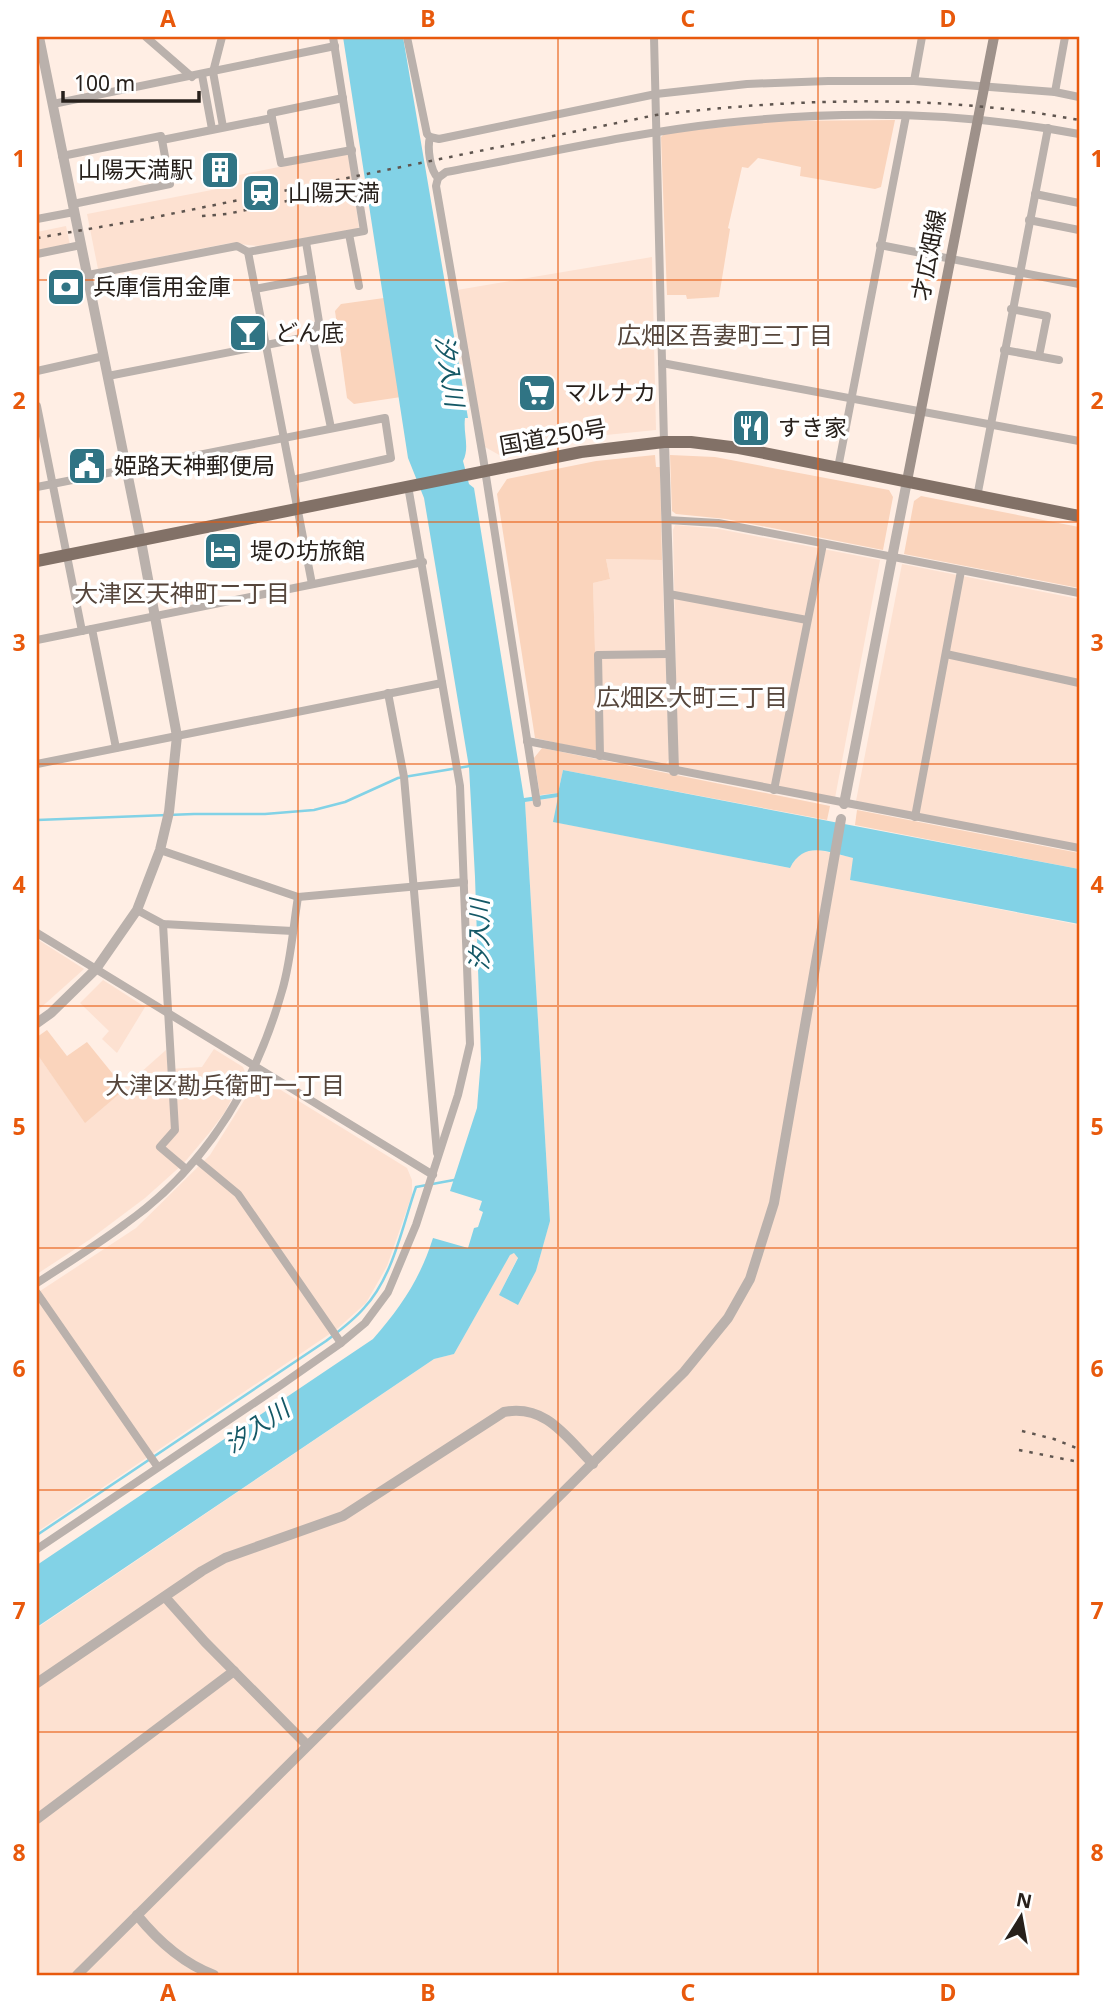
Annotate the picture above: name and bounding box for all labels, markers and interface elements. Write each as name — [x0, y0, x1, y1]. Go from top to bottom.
text: A — [160, 2, 176, 34]
text: B — [420, 2, 436, 34]
text: C — [681, 2, 696, 34]
text: D — [940, 2, 956, 34]
scale bar — [63, 60, 200, 104]
text: 100 m — [74, 69, 135, 97]
text: 1 — [12, 142, 26, 174]
text: 1 — [1090, 142, 1104, 174]
building icon: 山陽天満駅 — [199, 149, 241, 191]
place label: 山陽天満駅 — [78, 153, 193, 185]
station icon: 山陽天満 — [240, 172, 282, 214]
place label: 山陽天満 — [288, 176, 380, 208]
street label: 才広畑線 — [904, 207, 953, 303]
bank icon: 兵庫信用金庫 — [45, 266, 87, 308]
place label: 兵庫信用金庫 — [93, 270, 231, 302]
bar icon: どん底 — [227, 312, 269, 354]
place label: どん底 — [275, 316, 344, 348]
district label: 広畑区吾妻町三丁目 — [617, 318, 833, 351]
water label: 汐入川 — [429, 333, 473, 412]
supermarket icon: マルナカ — [516, 372, 558, 414]
place label: マルナカ — [564, 376, 656, 408]
text: 2 — [12, 384, 26, 416]
text: 2 — [1090, 384, 1104, 416]
restaurant icon: すき家 — [730, 407, 772, 449]
street label: 国道250号 — [497, 411, 609, 461]
place label: すき家 — [778, 411, 847, 443]
public building icon: 姫路天神郵便局 — [66, 445, 108, 487]
place label: 姫路天神郵便局 — [114, 449, 275, 481]
hotel icon: 堤の坊旅館 — [202, 530, 244, 572]
place label: 堤の坊旅館 — [250, 534, 365, 566]
district label: 大津区天神町二丁目 — [74, 576, 290, 609]
text: 3 — [12, 626, 26, 658]
text: 3 — [1090, 626, 1104, 658]
district label: 広畑区大町三丁目 — [596, 680, 788, 713]
text: 4 — [12, 868, 26, 900]
text: 4 — [1090, 868, 1104, 900]
water label: 汐入川 — [462, 896, 495, 971]
district label: 大津区勘兵衛町一丁目 — [105, 1068, 345, 1101]
text: 5 — [12, 1110, 26, 1142]
text: 5 — [1090, 1110, 1104, 1142]
text: 6 — [12, 1352, 26, 1384]
text: 6 — [1090, 1352, 1104, 1384]
water label: 汐入川 — [217, 1390, 298, 1460]
text: 7 — [12, 1594, 26, 1626]
text: 7 — [1090, 1594, 1104, 1626]
text: 8 — [12, 1836, 26, 1868]
text: 8 — [1090, 1836, 1104, 1868]
north arrow — [986, 1882, 1056, 1952]
text: N — [1014, 1886, 1034, 1915]
text: A — [160, 1976, 176, 2008]
text: B — [420, 1976, 436, 2008]
text: C — [681, 1976, 696, 2008]
text: D — [940, 1976, 956, 2008]

